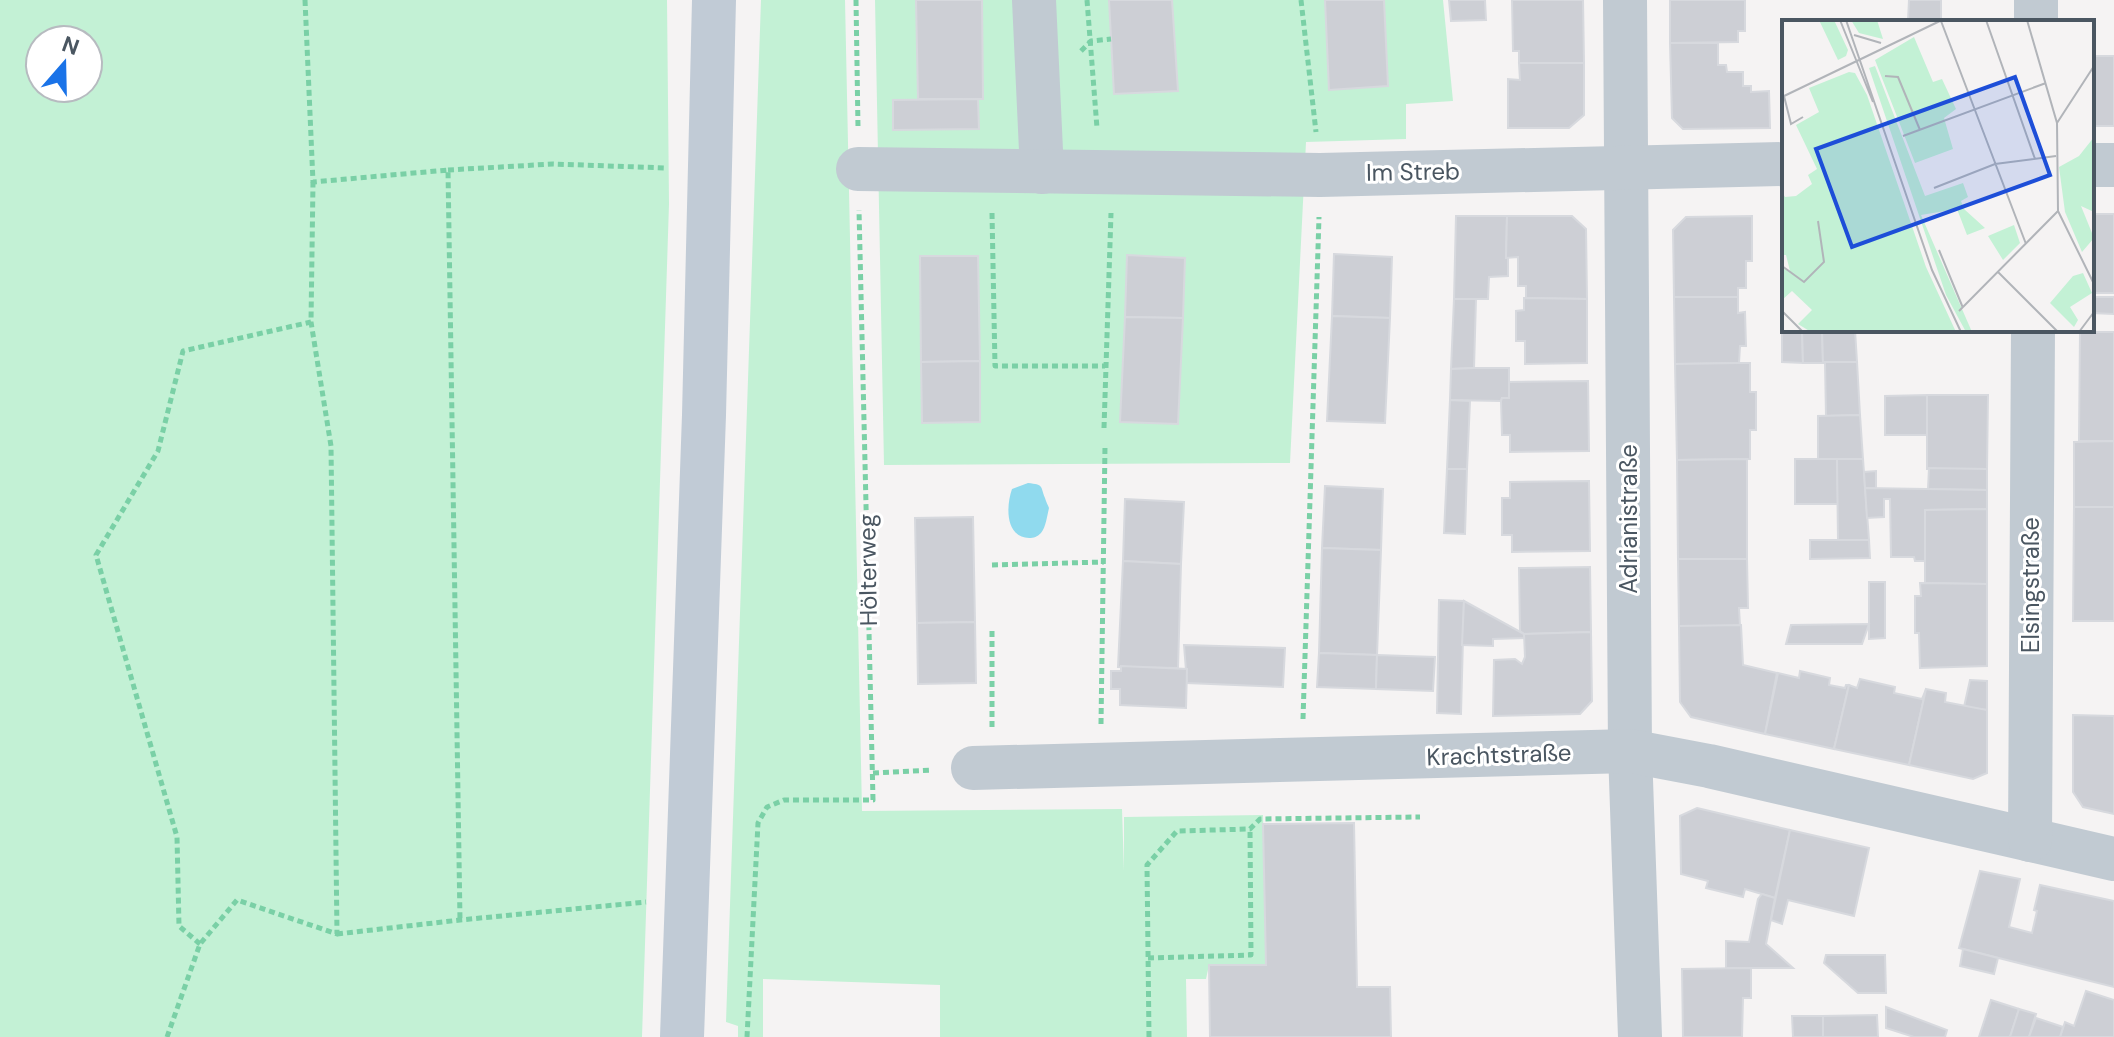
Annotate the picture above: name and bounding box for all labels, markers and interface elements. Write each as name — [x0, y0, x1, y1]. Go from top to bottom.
inset map — [1782, 20, 2094, 332]
north arrow — [24, 24, 104, 104]
text: N — [58, 29, 83, 62]
street label: Im Streb — [1366, 155, 1460, 188]
street label: Adrianistraße — [1613, 444, 1644, 594]
street label: Hölterweg — [851, 514, 884, 626]
street label: Elsingstraße — [2015, 517, 2046, 653]
street label: Krachtstraße — [1426, 736, 1572, 773]

